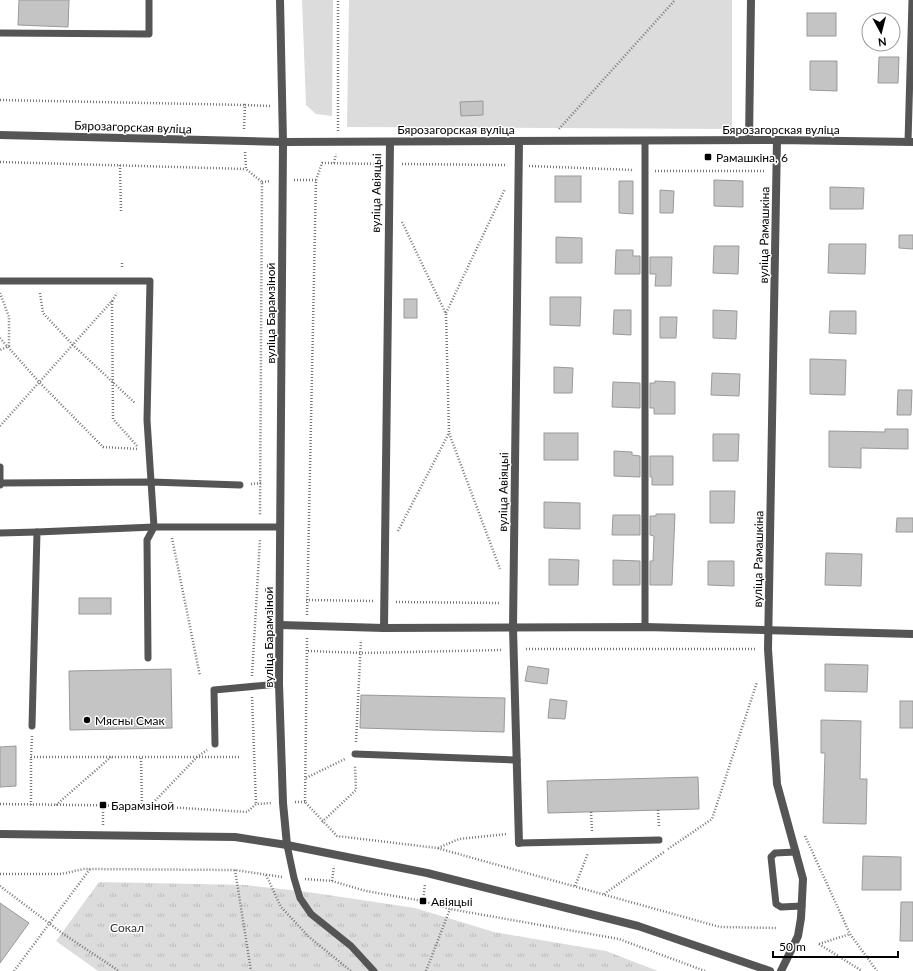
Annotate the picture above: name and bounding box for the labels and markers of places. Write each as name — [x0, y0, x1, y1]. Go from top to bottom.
place label: Рамашкіна, 6 — [716, 150, 788, 165]
marker: Рамашкіна, 6 — [703, 152, 713, 162]
place label: Мясны Смак — [95, 713, 166, 728]
marker: Мясны Смак — [82, 715, 92, 725]
place label: Барамзіной — [111, 798, 174, 813]
marker: Барамзіной — [98, 800, 108, 810]
place label: Авіяцыі — [431, 894, 473, 909]
marker: Авіяцыі — [418, 896, 428, 906]

